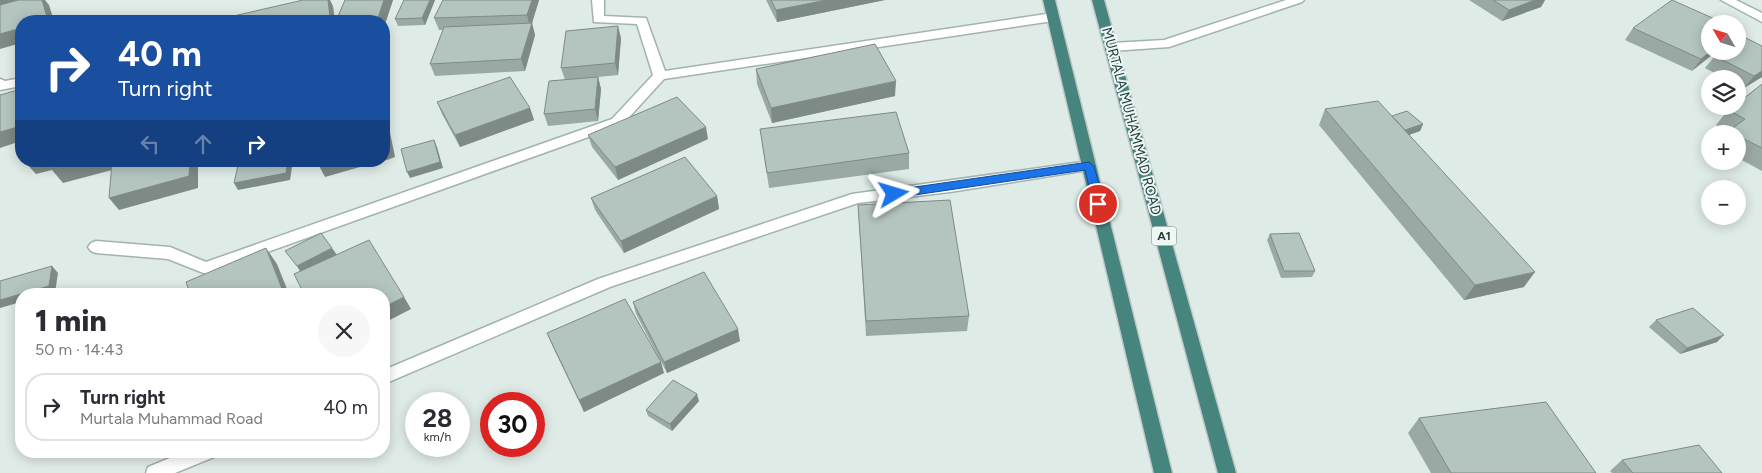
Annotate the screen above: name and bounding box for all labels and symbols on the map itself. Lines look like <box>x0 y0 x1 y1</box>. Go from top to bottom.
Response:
north arrow <box>1701 15 1746 60</box>
street label: MURTALA MUHAMMAD ROAD <box>1098 25 1165 217</box>
position arrow <box>867 167 919 219</box>
pin <box>1077 183 1119 225</box>
road number: A1 <box>1152 227 1176 246</box>
speed limit sign: 30 <box>480 392 545 457</box>

